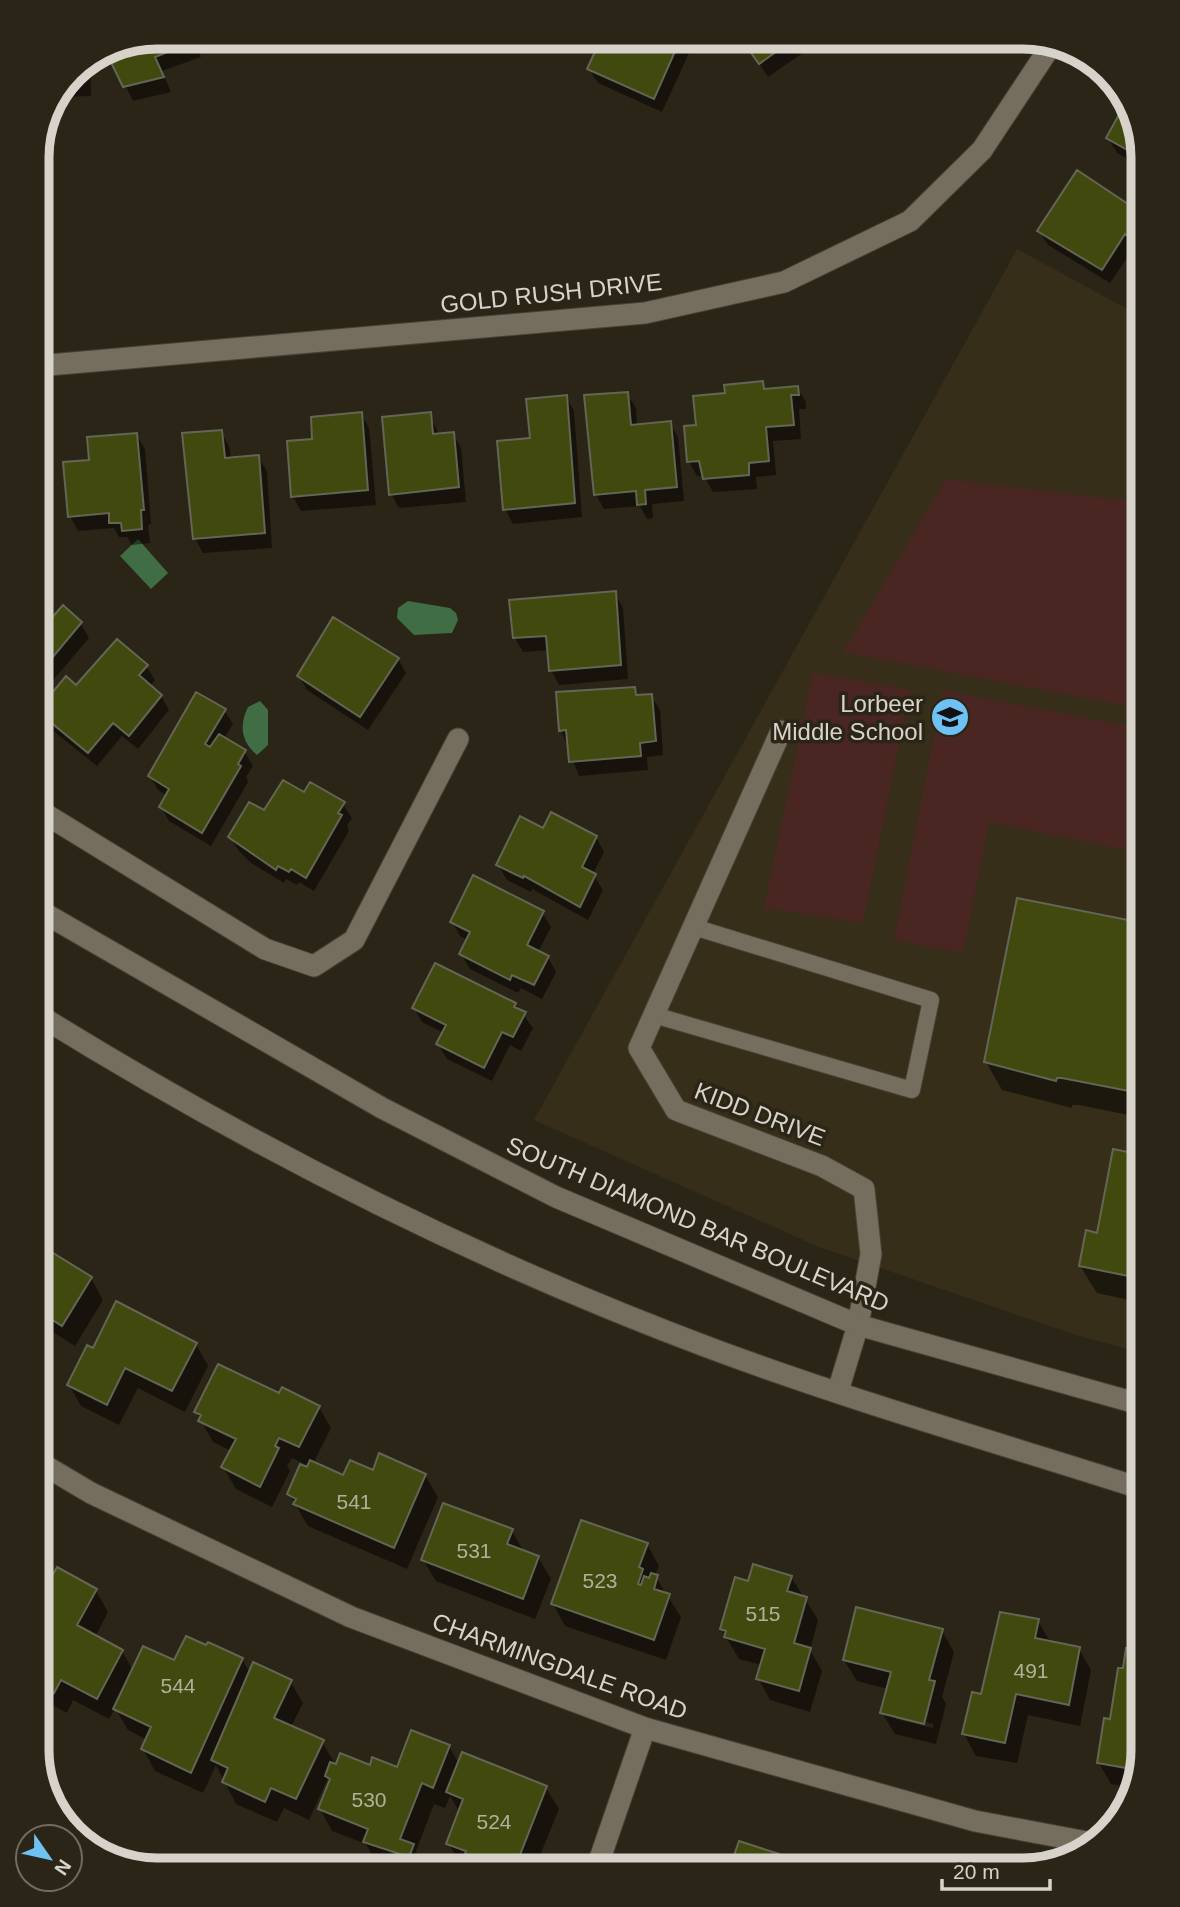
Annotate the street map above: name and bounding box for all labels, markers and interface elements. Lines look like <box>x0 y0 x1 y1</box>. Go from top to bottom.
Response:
street label: GOLD RUSH DRIVE <box>439 268 663 318</box>
place label: Lorbeer Middle School <box>772 690 923 745</box>
school or university icon: Lorbeer Middle School <box>929 696 971 738</box>
street label: KIDD DRIVE <box>691 1077 829 1151</box>
street label: SOUTH DIAMOND BAR BOULEVARD <box>503 1131 893 1317</box>
house number: 541 <box>336 1490 372 1513</box>
house number: 531 <box>456 1539 492 1562</box>
house number: 523 <box>582 1569 618 1592</box>
house number: 515 <box>745 1602 781 1625</box>
street label: CHARMINGDALE ROAD <box>429 1607 691 1725</box>
house number: 491 <box>1013 1659 1049 1682</box>
house number: 544 <box>160 1674 196 1697</box>
house number: 530 <box>351 1788 387 1811</box>
house number: 524 <box>476 1810 512 1833</box>
north arrow <box>14 1823 84 1893</box>
scale bar <box>942 1848 1050 1892</box>
text: N <box>50 1856 75 1879</box>
text: 20 m <box>953 1860 1000 1883</box>

